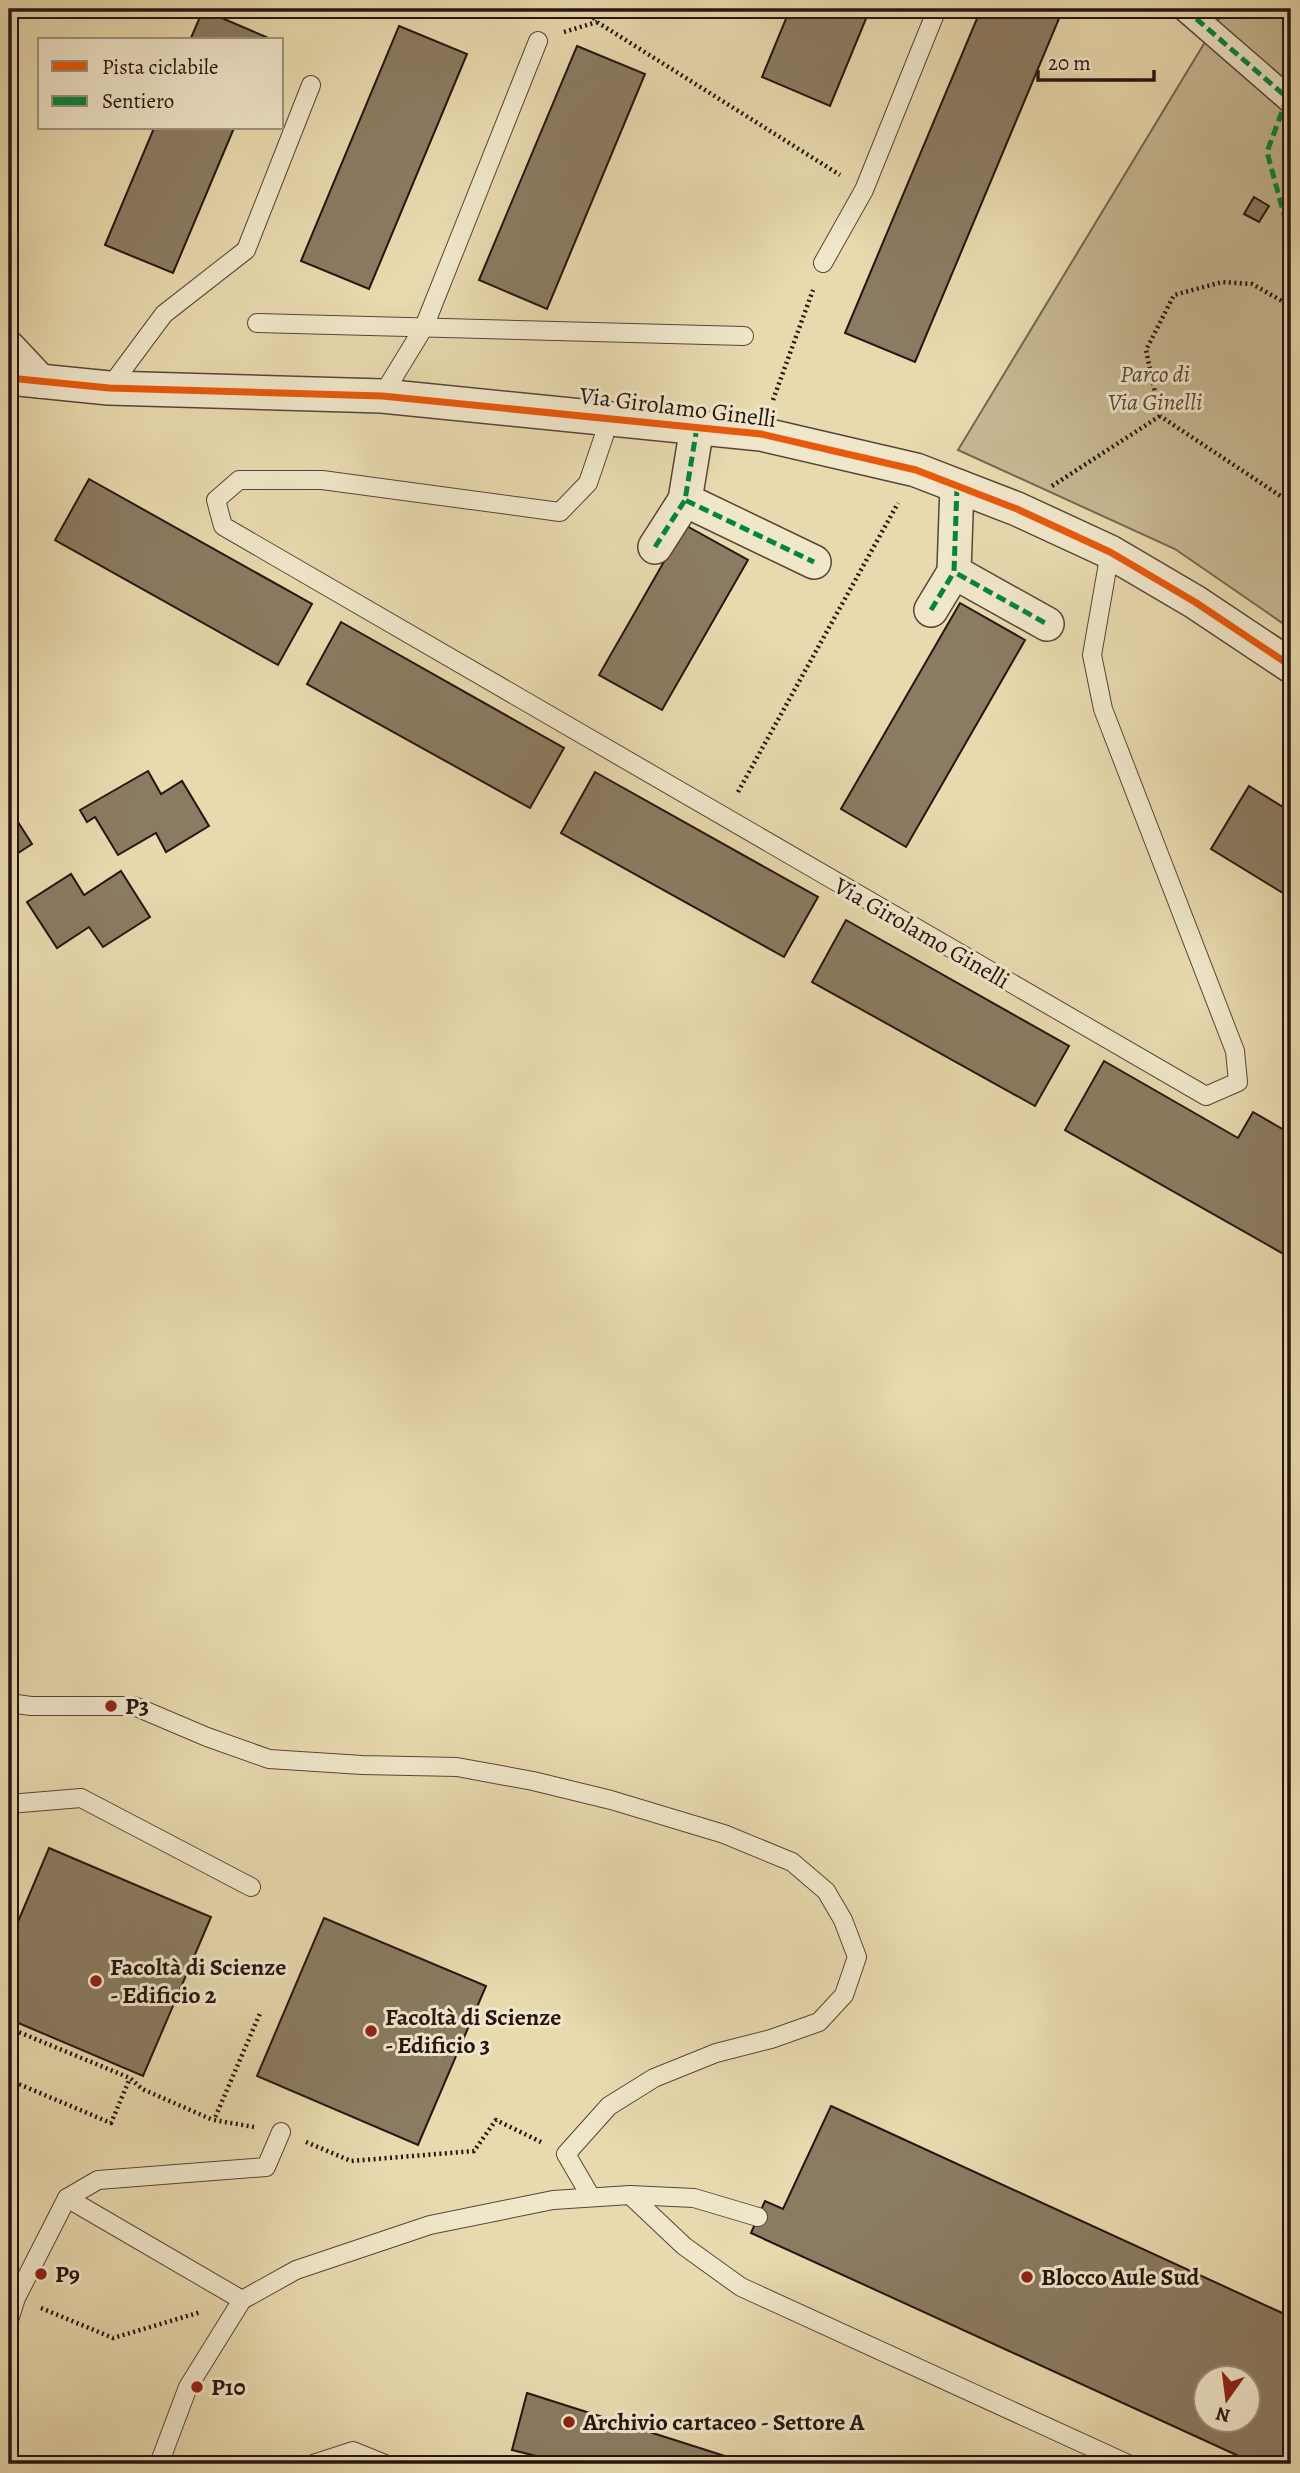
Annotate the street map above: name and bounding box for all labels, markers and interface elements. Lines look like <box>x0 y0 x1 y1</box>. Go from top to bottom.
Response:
legend <box>38 38 284 130</box>
scale bar <box>1038 38 1153 82</box>
text: 20 m <box>1048 49 1091 77</box>
text: Pista ciclabile <box>102 53 218 81</box>
text: Sentiero <box>102 87 174 115</box>
park label: Parco di Via Ginelli <box>1108 358 1202 418</box>
street label: Via Girolamo Ginelli <box>577 379 778 435</box>
street label: Via Girolamo Ginelli <box>827 869 1016 996</box>
place label: P3 <box>125 1690 149 1722</box>
marker: P3 <box>103 1698 119 1714</box>
place label: Facoltà di Scienze - Edificio 2 <box>110 1951 286 2011</box>
marker: Facoltà di Scienze - Edificio 2 <box>88 1973 104 1989</box>
place label: Facoltà di Scienze - Edificio 3 <box>385 2001 561 2061</box>
marker: Facoltà di Scienze - Edificio 3 <box>363 2023 379 2039</box>
place label: P9 <box>55 2258 80 2290</box>
place label: Blocco Aule Sud <box>1041 2261 1200 2293</box>
marker: P9 <box>33 2266 49 2282</box>
marker: Blocco Aule Sud <box>1019 2269 1035 2285</box>
north arrow <box>1192 2364 1262 2434</box>
place label: P10 <box>211 2371 246 2403</box>
marker: P10 <box>189 2379 205 2395</box>
text: N <box>1213 2400 1233 2429</box>
place label: Archivio cartaceo - Settore A <box>582 2406 866 2438</box>
marker: Archivio cartaceo - Settore A <box>561 2414 577 2430</box>

